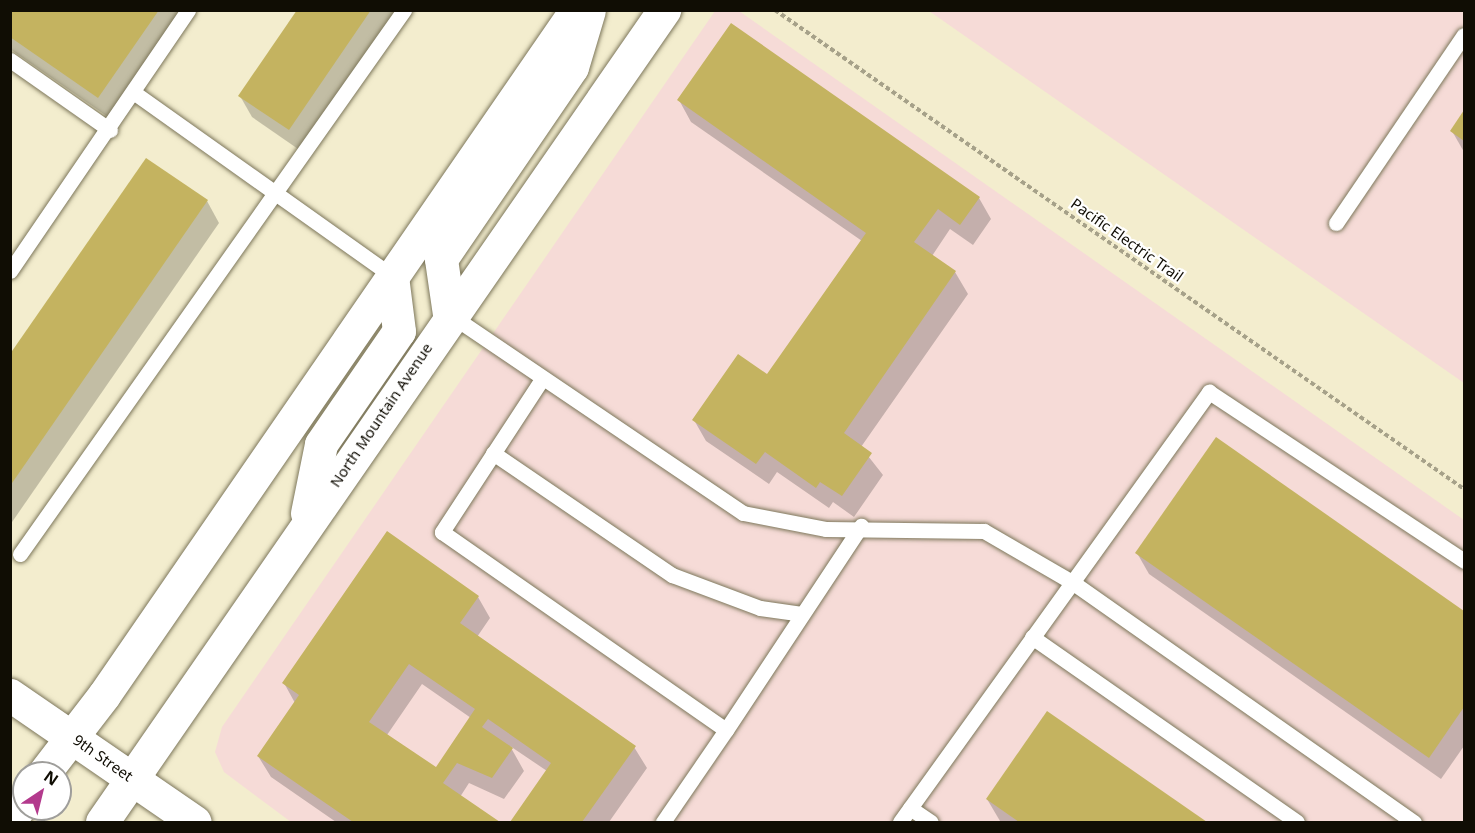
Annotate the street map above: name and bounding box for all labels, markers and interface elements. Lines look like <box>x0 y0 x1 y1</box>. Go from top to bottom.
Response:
street label: Pacific Electric Trail <box>1067 195 1187 285</box>
street label: North Mountain Avenue <box>326 339 436 491</box>
street label: 9th Street <box>70 731 136 785</box>
north arrow <box>12 761 72 821</box>
text: N <box>40 765 63 791</box>

